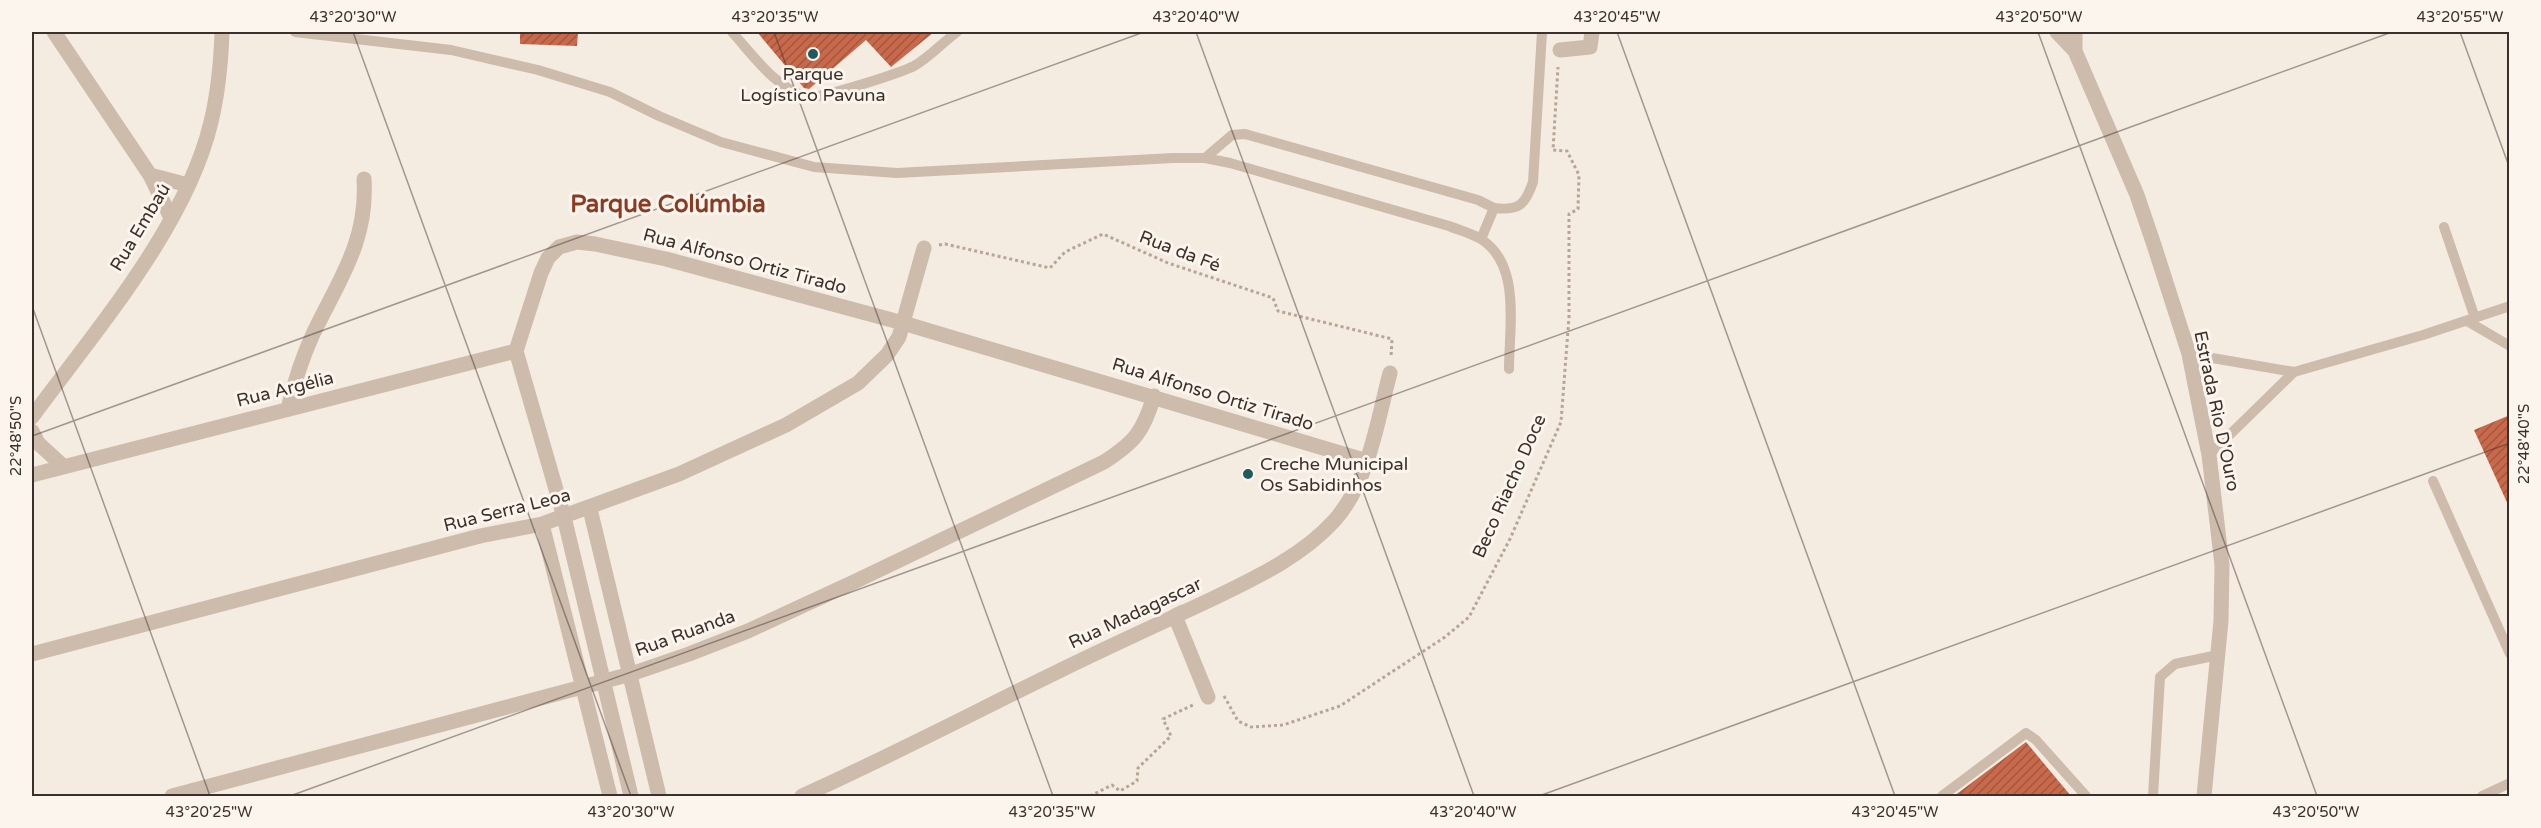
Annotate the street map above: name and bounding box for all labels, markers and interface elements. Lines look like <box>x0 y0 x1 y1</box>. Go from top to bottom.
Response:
text: 43°20'30"W <box>310 8 396 26</box>
text: 43°20'35"W <box>732 8 818 26</box>
text: 43°20'40"W <box>1153 8 1239 26</box>
text: 43°20'45"W <box>1574 8 1660 26</box>
text: 43°20'50"W <box>1996 8 2082 26</box>
text: 43°20'55"W <box>2417 8 2503 26</box>
marker: Parque Logístico Pavuna <box>806 47 820 61</box>
place label: Parque Logístico Pavuna <box>740 63 886 106</box>
street label: Rua Embaú <box>105 179 175 275</box>
district label: Parque Colúmbia <box>570 190 766 219</box>
street label: Rua Alfonso Ortiz Tirado <box>641 223 849 299</box>
street label: Rua da Fé <box>1136 225 1224 277</box>
street label: Estrada Rio D'Ouro <box>2189 329 2245 493</box>
street label: Rua Alfonso Ortiz Tirado <box>1109 353 1317 435</box>
street label: Rua Argélia <box>234 366 336 412</box>
text: 22°48'50"S <box>7 396 25 476</box>
text: 22°48'40"S <box>2515 404 2533 484</box>
street label: Beco Riacho Doce <box>1467 411 1551 561</box>
place label: Creche Municipal Os Sabidinhos <box>1260 453 1408 496</box>
marker: Creche Municipal Os Sabidinhos <box>1241 467 1255 481</box>
street label: Rua Serra Leoa <box>441 484 573 536</box>
street label: Rua Madagascar <box>1065 573 1205 653</box>
street label: Rua Ruanda <box>632 605 738 661</box>
text: 43°20'25"W <box>166 803 252 821</box>
text: 43°20'30"W <box>588 803 674 821</box>
text: 43°20'35"W <box>1009 803 1095 821</box>
text: 43°20'40"W <box>1430 803 1516 821</box>
text: 43°20'45"W <box>1852 803 1938 821</box>
text: 43°20'50"W <box>2273 803 2359 821</box>

